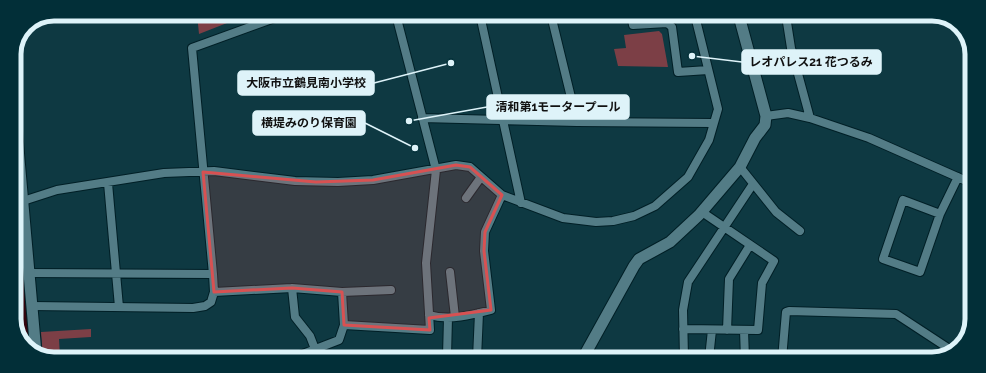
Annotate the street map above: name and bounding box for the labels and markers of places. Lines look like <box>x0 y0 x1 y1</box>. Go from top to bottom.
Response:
callout: レオパレス21 花つるみ <box>742 50 881 74</box>
callout: 大阪市立鶴見南小学校 <box>238 71 374 95</box>
callout: 清和第1モータープール <box>487 95 629 119</box>
callout: 横堤みのり保育園 <box>253 111 365 135</box>

